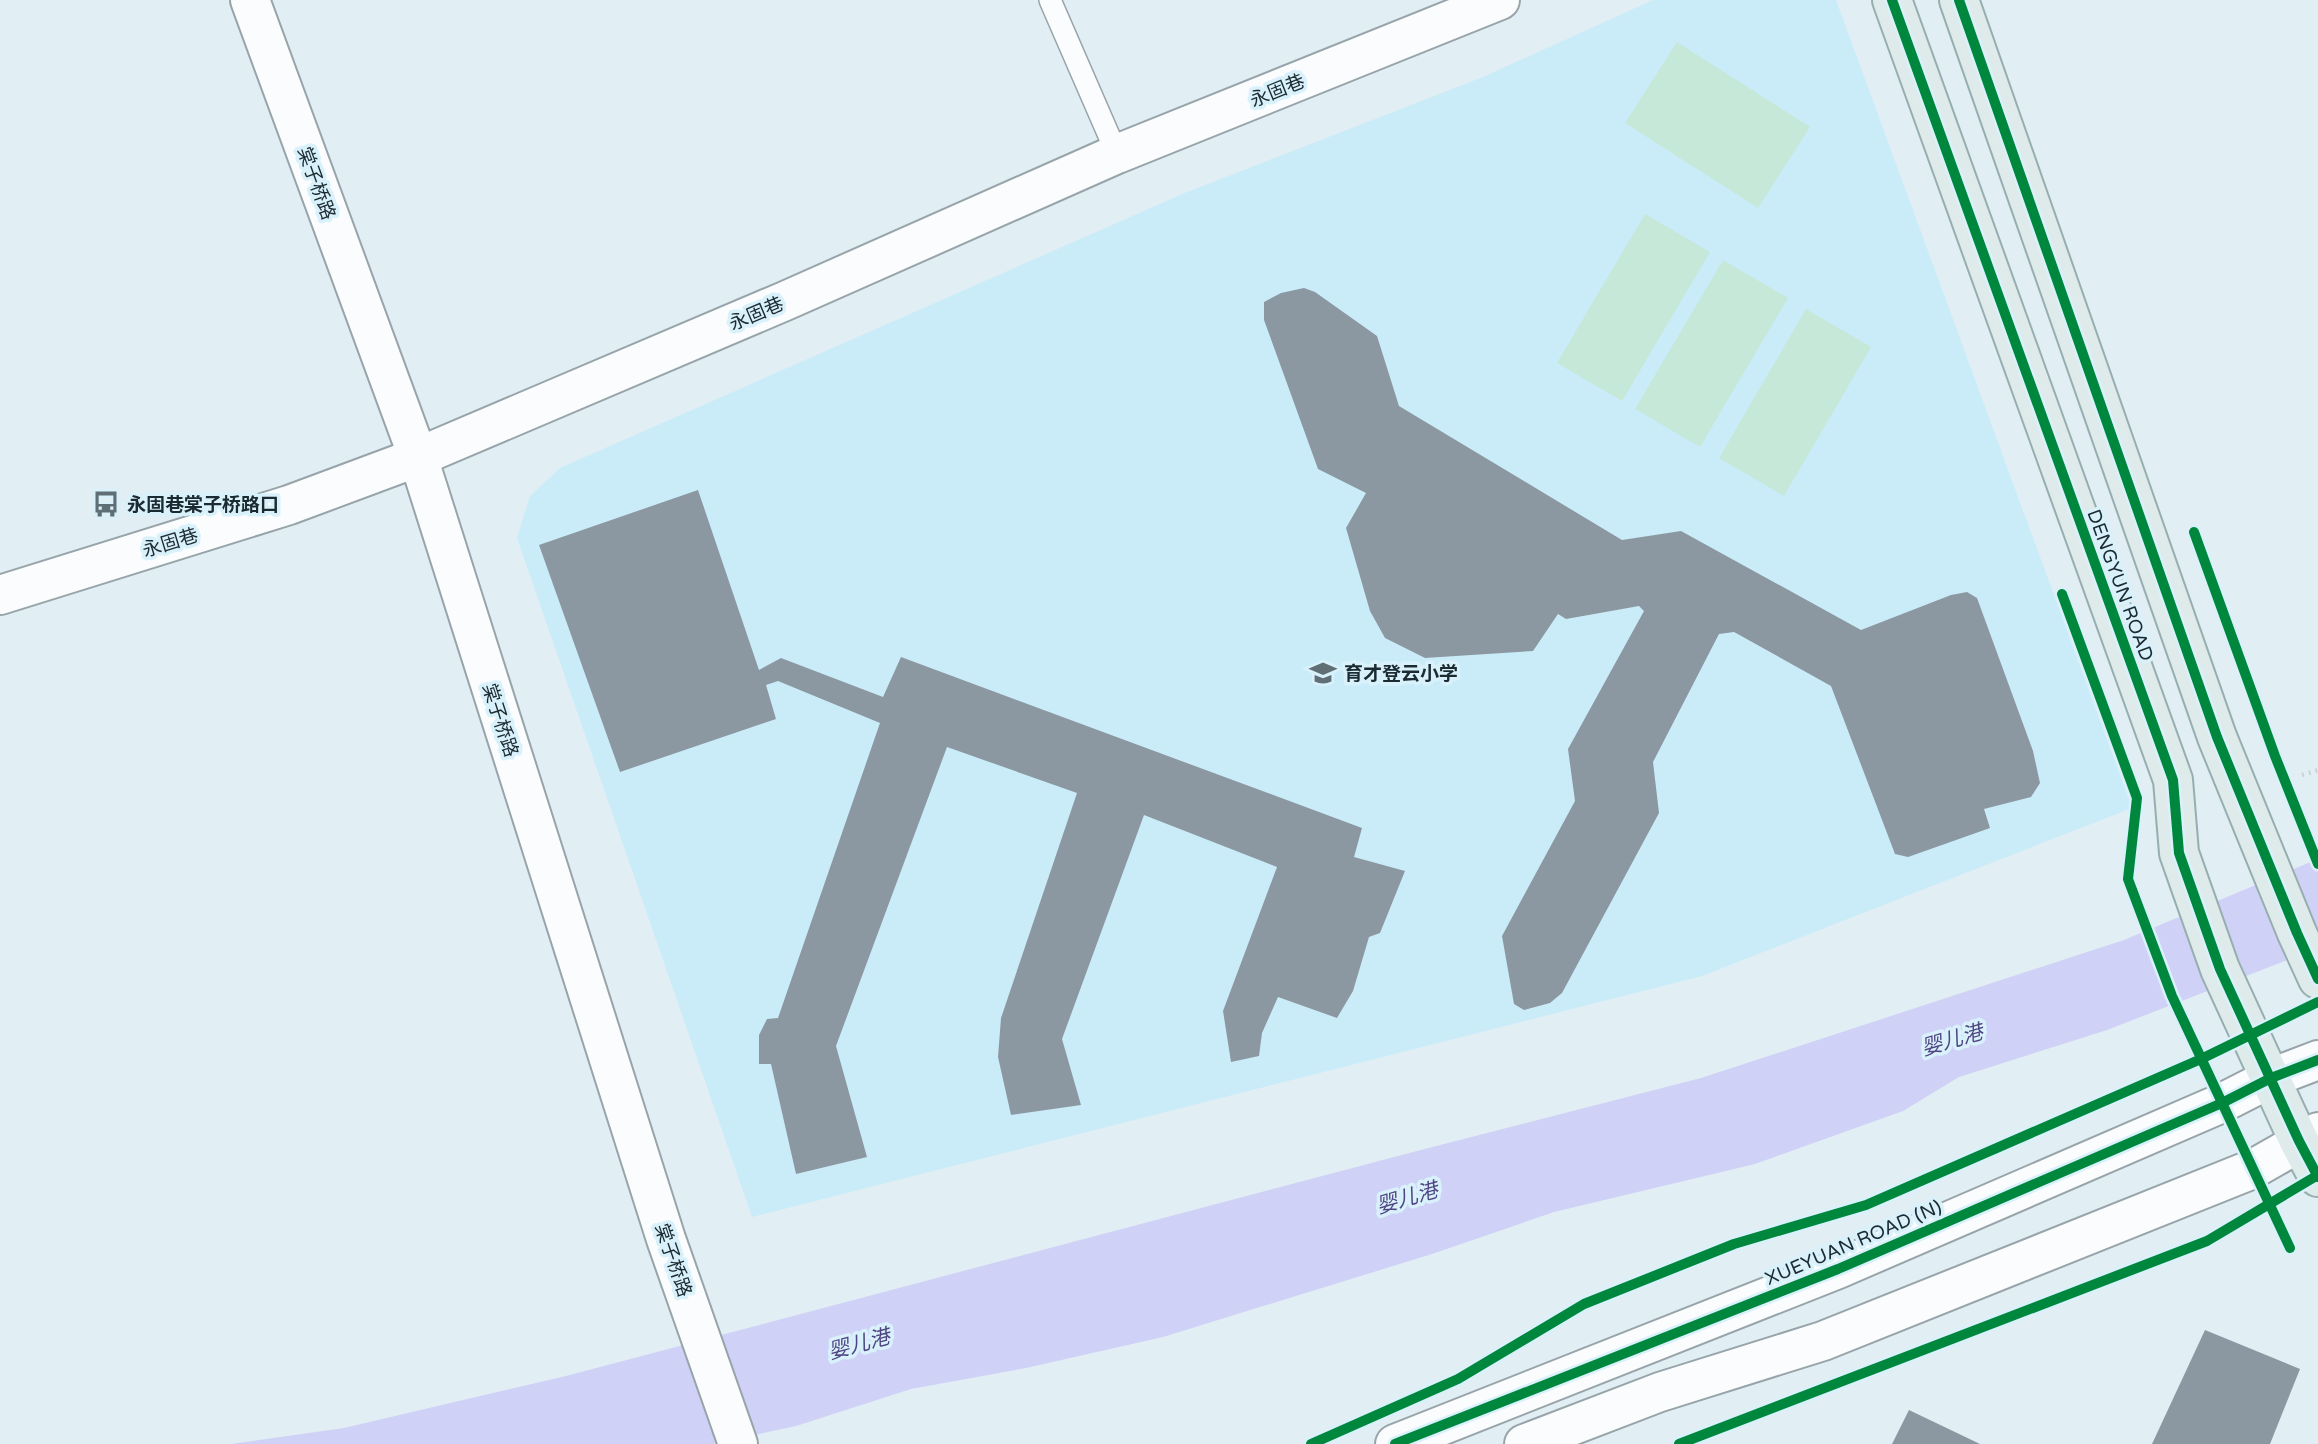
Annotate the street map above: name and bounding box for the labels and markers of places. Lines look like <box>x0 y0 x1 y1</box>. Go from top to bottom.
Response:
bus stop icon: 永固巷棠子桥路口 <box>91 489 121 519</box>
place label: 永固巷棠子桥路口 <box>127 494 279 516</box>
school or university icon: 育才登云小学 <box>1308 658 1338 688</box>
place label: 育才登云小学 <box>1344 663 1458 685</box>

